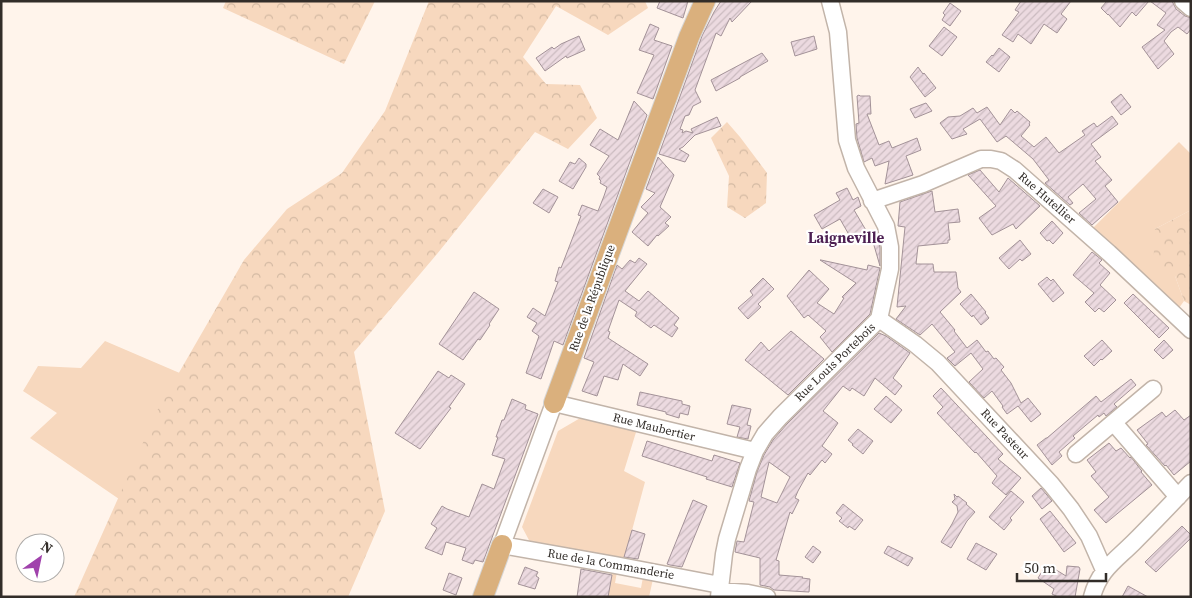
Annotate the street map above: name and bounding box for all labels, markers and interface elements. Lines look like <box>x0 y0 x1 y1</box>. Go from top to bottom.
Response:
street label: Rue Hutellier <box>1015 169 1079 227</box>
district label: Laigneville <box>808 227 885 248</box>
street label: Rue de la République <box>565 242 619 354</box>
street label: Rue Louis Portebois <box>791 319 879 405</box>
street label: Rue Pasteur <box>977 405 1033 463</box>
street label: Rue Maubertier <box>611 409 697 445</box>
north arrow <box>15 533 65 583</box>
text: N <box>37 536 57 558</box>
street label: Rue de la Commanderie <box>546 545 676 583</box>
scale bar <box>1017 550 1106 582</box>
text: 50 m <box>1024 557 1056 578</box>

